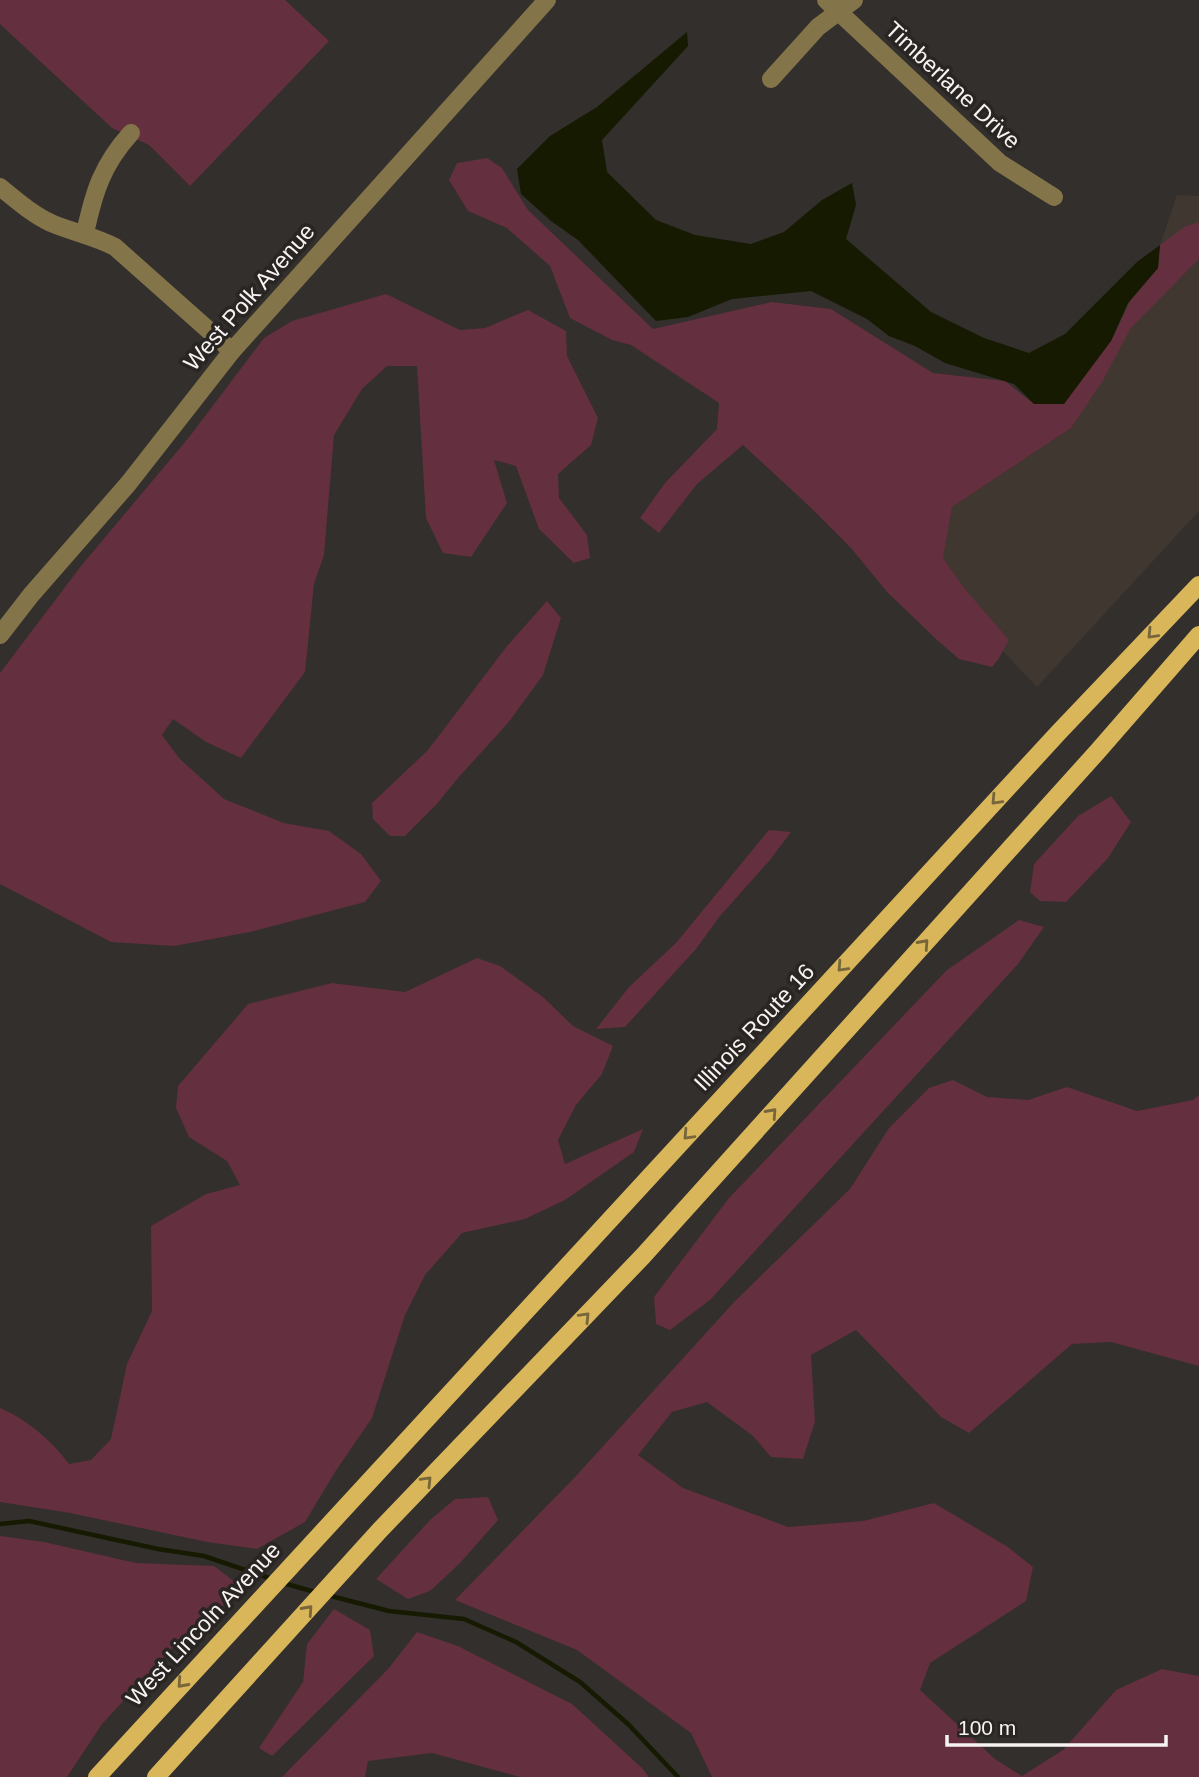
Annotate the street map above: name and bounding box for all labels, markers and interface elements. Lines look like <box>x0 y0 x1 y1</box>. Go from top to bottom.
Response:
street label: Timberlane Drive <box>880 16 1026 154</box>
street label: West Polk Avenue <box>178 218 320 376</box>
one-way arrow <box>1148 626 1160 639</box>
one-way arrow <box>992 792 1005 805</box>
one-way arrow <box>916 939 928 952</box>
street label: Illinois Route 16 <box>689 958 819 1096</box>
one-way arrow <box>838 959 850 972</box>
one-way arrow <box>764 1108 776 1121</box>
one-way arrow <box>684 1127 696 1140</box>
one-way arrow <box>576 1312 589 1325</box>
one-way arrow <box>419 1476 432 1489</box>
street label: West Lincoln Avenue <box>121 1537 285 1711</box>
one-way arrow <box>300 1605 312 1618</box>
one-way arrow <box>178 1675 190 1688</box>
scale bar <box>947 1704 1166 1748</box>
text: 100 m <box>958 1716 1016 1739</box>

